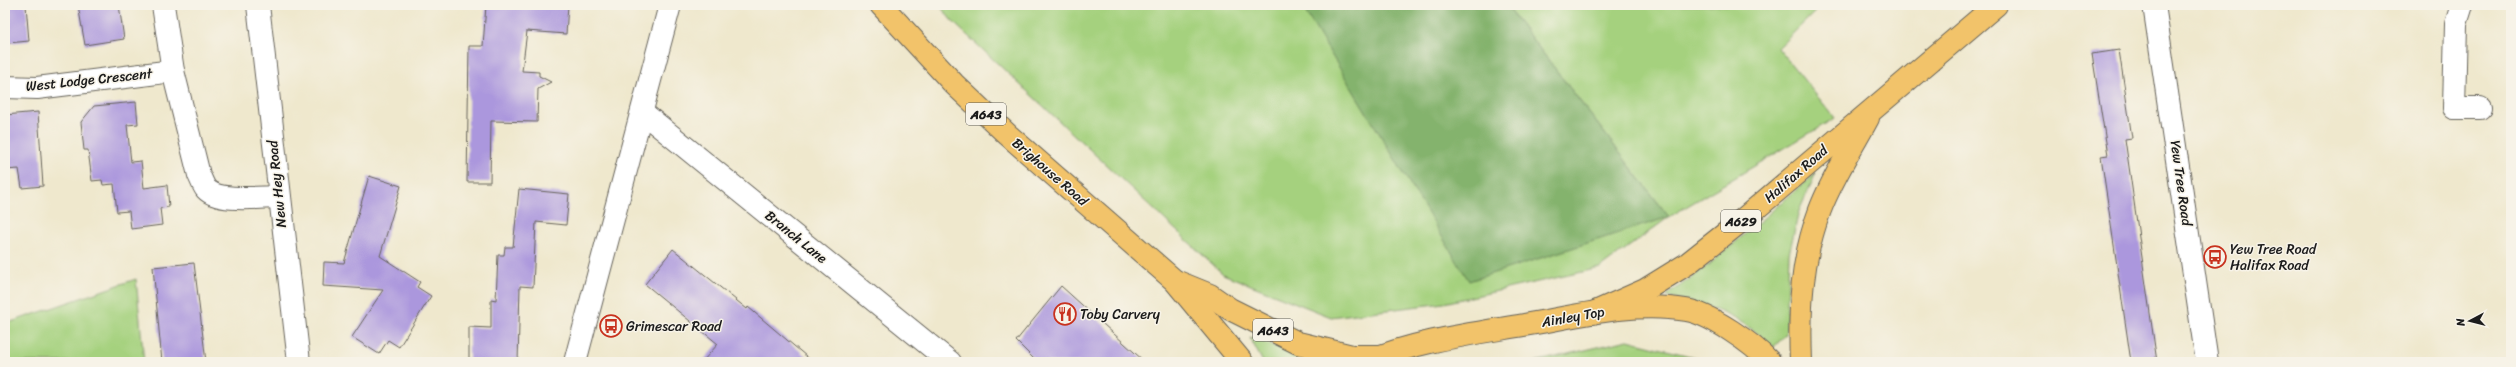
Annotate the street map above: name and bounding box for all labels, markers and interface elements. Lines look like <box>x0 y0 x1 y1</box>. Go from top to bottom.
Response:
street label: West Lodge Crescent <box>25 61 155 99</box>
road number: A643 <box>966 103 1006 125</box>
street label: Brighouse Road <box>1006 131 1095 214</box>
street label: New Hey Road <box>260 137 294 229</box>
street label: Halifax Road <box>1758 138 1835 209</box>
street label: Yew Tree Road <box>2163 139 2200 229</box>
street label: Branch Lane <box>759 204 833 270</box>
road number: A629 <box>1721 210 1761 232</box>
place label: Yew Tree Road Halifax Road <box>2230 237 2318 278</box>
bus stop icon: Yew Tree Road Halifax Road <box>2202 244 2228 270</box>
street label: Ainley Top <box>1539 299 1607 335</box>
restaurant icon: Toby Carvery <box>1052 301 1078 327</box>
north arrow <box>2450 301 2490 341</box>
place label: Toby Carvery <box>1080 302 1161 327</box>
bus stop icon: Grimescar Road <box>598 313 624 339</box>
place label: Grimescar Road <box>626 314 723 339</box>
text: N <box>2451 317 2471 328</box>
road number: A643 <box>1253 319 1293 341</box>

